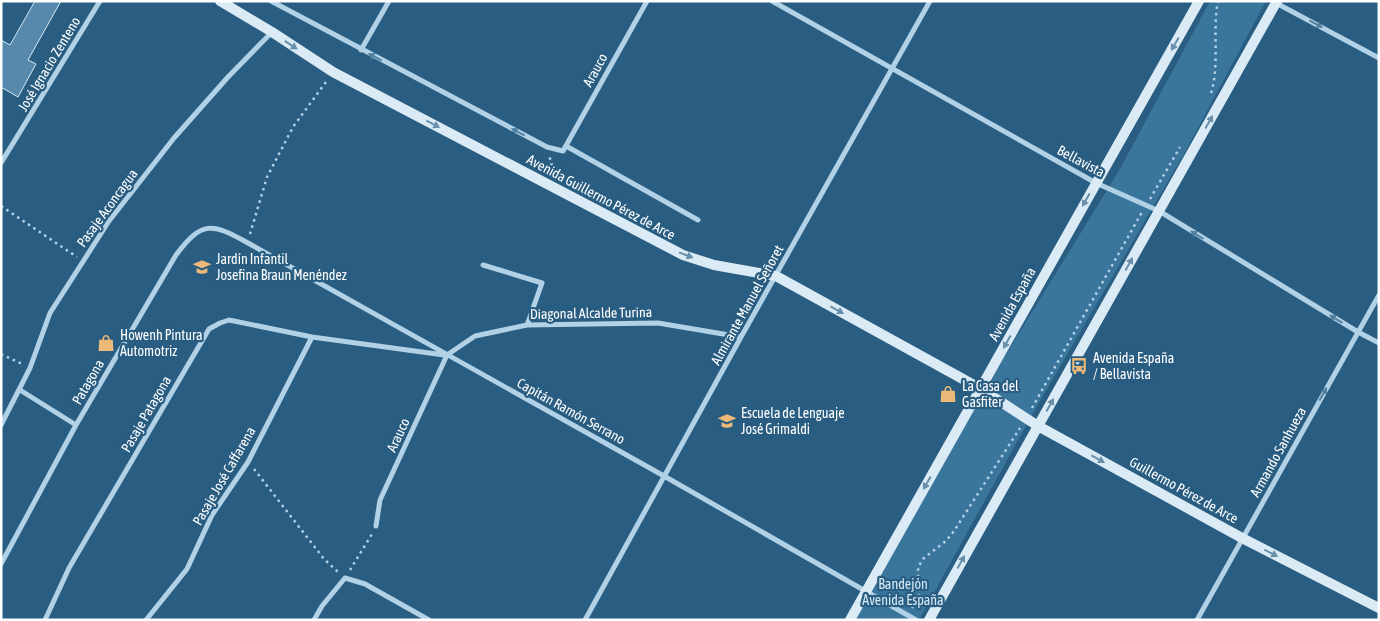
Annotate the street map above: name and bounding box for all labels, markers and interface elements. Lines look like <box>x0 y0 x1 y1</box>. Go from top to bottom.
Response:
street label: José Ignacio Zenteno <box>15 14 83 114</box>
one-way arrow <box>1309 20 1323 28</box>
one-way arrow <box>1170 37 1179 50</box>
one-way arrow <box>285 40 298 50</box>
street label: Arauco <box>579 50 611 90</box>
one-way arrow <box>367 53 382 61</box>
one-way arrow <box>1205 115 1213 129</box>
one-way arrow <box>426 120 440 128</box>
one-way arrow <box>511 128 526 136</box>
street label: Bellavista <box>1055 142 1107 180</box>
street label: Avenida Guillermo Pérez de Arce <box>524 151 678 243</box>
street label: Pasaje Aconcagua <box>73 166 141 250</box>
one-way arrow <box>1082 193 1090 208</box>
one-way arrow <box>1191 230 1204 239</box>
street label: Almirante Manuel Señoret <box>707 242 787 368</box>
place label: Jardín Infantil Josefina Braun Menéndez <box>216 251 347 283</box>
one-way arrow <box>679 252 693 260</box>
school or university icon: Jardín Infantil Josefina Braun Menéndez <box>192 257 212 277</box>
one-way arrow <box>1125 257 1134 270</box>
street label: Avenida España <box>985 265 1039 343</box>
street label: Diagonal Alcalde Turina <box>530 304 652 322</box>
one-way arrow <box>831 305 844 314</box>
one-way arrow <box>1330 314 1343 323</box>
place label: Howenh Pintura Automotriz <box>120 327 202 359</box>
shop icon: Howenh Pintura Automotriz <box>96 333 116 353</box>
one-way arrow <box>1003 335 1011 350</box>
place label: Avenida España / Bellavista <box>1093 350 1174 382</box>
bus stop icon: Avenida España / Bellavista <box>1069 356 1089 376</box>
street label: Patagona <box>69 357 107 407</box>
street label: Pasaje Patagona <box>118 373 174 455</box>
street label: Capitán Ramón Serrano <box>514 375 628 447</box>
place label: La Casa del Gasfiter <box>962 378 1019 410</box>
shop icon: La Casa del Gasfiter <box>938 384 958 404</box>
one-way arrow <box>1319 388 1328 401</box>
one-way arrow <box>1045 399 1054 412</box>
street label: Armando Sanhueza <box>1247 404 1309 500</box>
place label: Escuela de Lenguaje José Grimaldi <box>741 405 845 437</box>
school or university icon: Escuela de Lenguaje José Grimaldi <box>717 411 737 431</box>
street label: Arauco <box>383 415 413 455</box>
street label: Pasaje José Caffarena <box>189 424 259 528</box>
one-way arrow <box>1091 454 1104 463</box>
street label: Guillermo Pérez de Arce <box>1127 454 1241 526</box>
one-way arrow <box>922 477 931 490</box>
one-way arrow <box>1264 549 1279 557</box>
one-way arrow <box>957 555 965 569</box>
park label: Bandejón Avenida España <box>862 576 944 608</box>

